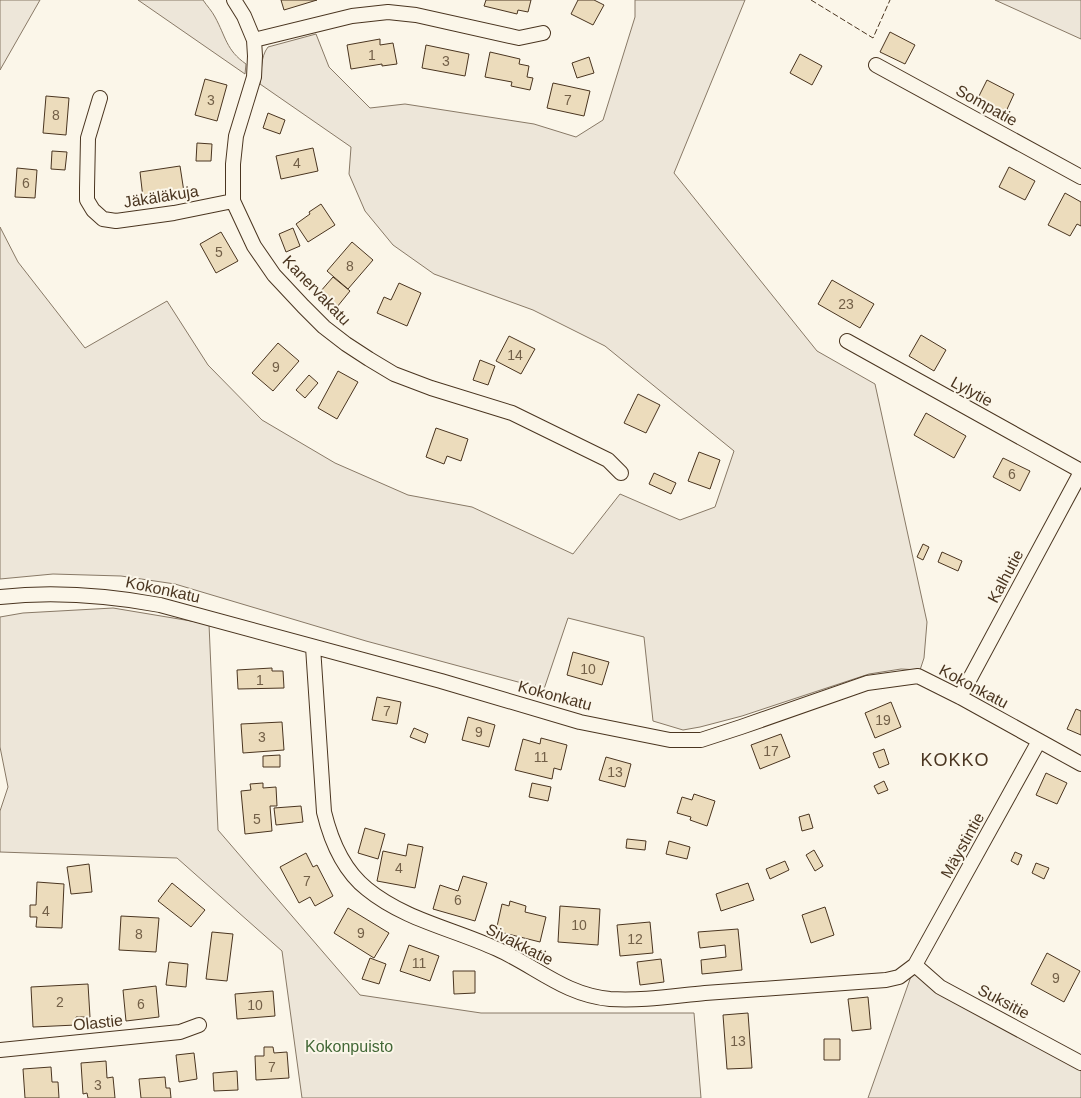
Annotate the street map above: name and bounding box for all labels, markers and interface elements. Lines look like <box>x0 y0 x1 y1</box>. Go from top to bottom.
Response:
house number: 1 <box>368 47 376 63</box>
house number: 3 <box>442 53 450 69</box>
street label: Sompatie <box>953 82 1021 129</box>
house number: 3 <box>207 92 215 108</box>
house number: 7 <box>564 92 572 108</box>
house number: 8 <box>52 107 60 123</box>
house number: 4 <box>293 155 301 171</box>
house number: 6 <box>22 175 30 191</box>
street label: Jäkäläkuja <box>122 182 200 211</box>
house number: 5 <box>215 244 223 260</box>
street label: Kanervakatu <box>279 252 354 329</box>
house number: 8 <box>346 258 354 274</box>
house number: 23 <box>838 296 854 312</box>
house number: 14 <box>507 347 523 363</box>
house number: 9 <box>272 359 280 375</box>
street label: Lylytie <box>948 373 996 410</box>
house number: 6 <box>1008 466 1016 482</box>
street label: Kalhutie <box>984 547 1027 606</box>
street label: Kokonkatu <box>124 573 202 606</box>
house number: 10 <box>580 661 596 677</box>
street label: Kokonkatu <box>936 661 1011 712</box>
house number: 1 <box>256 672 264 688</box>
street label: Kokonkatu <box>516 677 594 713</box>
house number: 7 <box>383 703 391 719</box>
house number: 19 <box>875 712 891 728</box>
house number: 9 <box>475 724 483 740</box>
house number: 3 <box>258 729 266 745</box>
house number: 17 <box>763 743 779 759</box>
house number: 11 <box>534 749 548 765</box>
district label: KOKKO <box>920 750 990 770</box>
house number: 13 <box>607 764 623 780</box>
street label: Mäystintie <box>938 810 987 881</box>
house number: 5 <box>253 811 261 827</box>
house number: 4 <box>395 860 403 876</box>
house number: 7 <box>303 873 311 889</box>
house number: 6 <box>454 892 462 908</box>
house number: 4 <box>42 903 50 919</box>
house number: 10 <box>571 917 587 933</box>
street label: Sivakkatie <box>483 920 556 969</box>
house number: 9 <box>357 925 365 941</box>
house number: 8 <box>135 926 143 942</box>
house number: 12 <box>627 931 643 947</box>
house number: 11 <box>412 955 426 971</box>
house number: 9 <box>1052 970 1060 986</box>
street label: Suksitie <box>975 981 1033 1022</box>
house number: 2 <box>56 994 64 1010</box>
house number: 6 <box>137 996 145 1012</box>
house number: 10 <box>247 997 263 1013</box>
street label: Olastie <box>72 1011 124 1034</box>
house number: 13 <box>730 1033 746 1049</box>
park label: Kokonpuisto <box>305 1038 393 1055</box>
house number: 7 <box>268 1059 276 1075</box>
house number: 3 <box>94 1077 102 1093</box>

